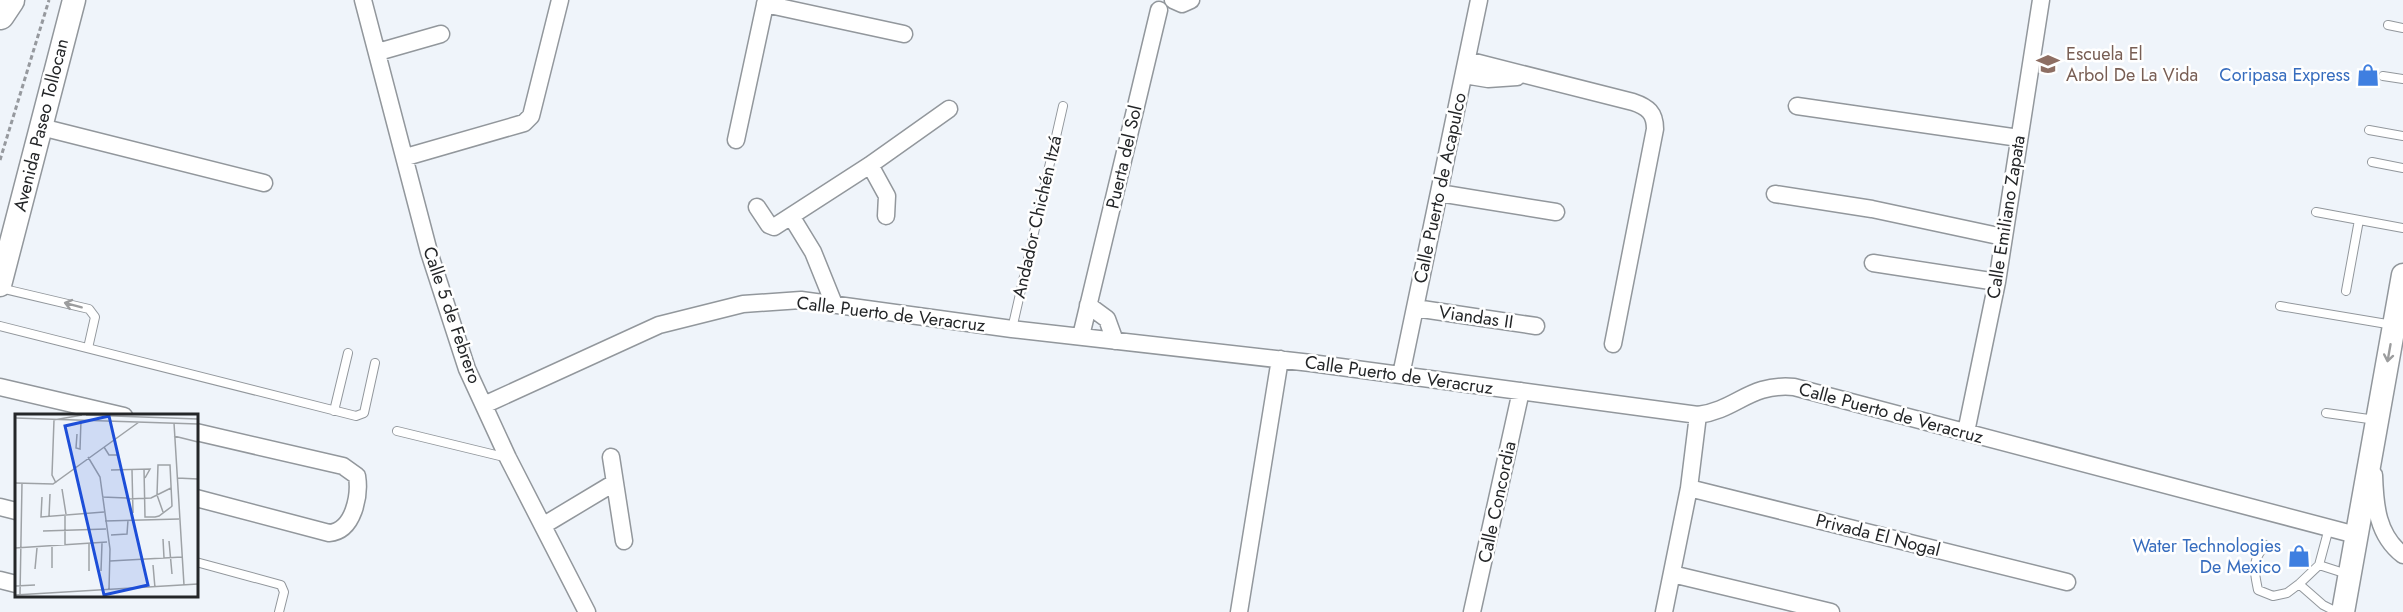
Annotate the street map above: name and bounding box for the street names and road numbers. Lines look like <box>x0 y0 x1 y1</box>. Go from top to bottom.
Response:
street label: Avenida Paseo Tollocan <box>7 36 75 214</box>
street label: Calle Puerto de Acapulco <box>1407 90 1473 286</box>
street label: Puerta del Sol <box>1099 103 1149 211</box>
street label: Andador Chichén Itzá <box>1006 133 1068 301</box>
street label: Calle Emiliano Zapata <box>1980 133 2032 301</box>
street label: Calle 5 de Febrero <box>416 243 488 387</box>
street label: Calle Puerto de Veracruz <box>795 290 988 339</box>
street label: Viandas II <box>1437 299 1515 335</box>
street label: Calle Puerto de Veracruz <box>1303 349 1496 401</box>
street label: Calle Puerto de Veracruz <box>1796 376 1987 450</box>
street label: Calle Concordia <box>1471 439 1523 565</box>
street label: Privada El Nogal <box>1813 507 1943 563</box>

